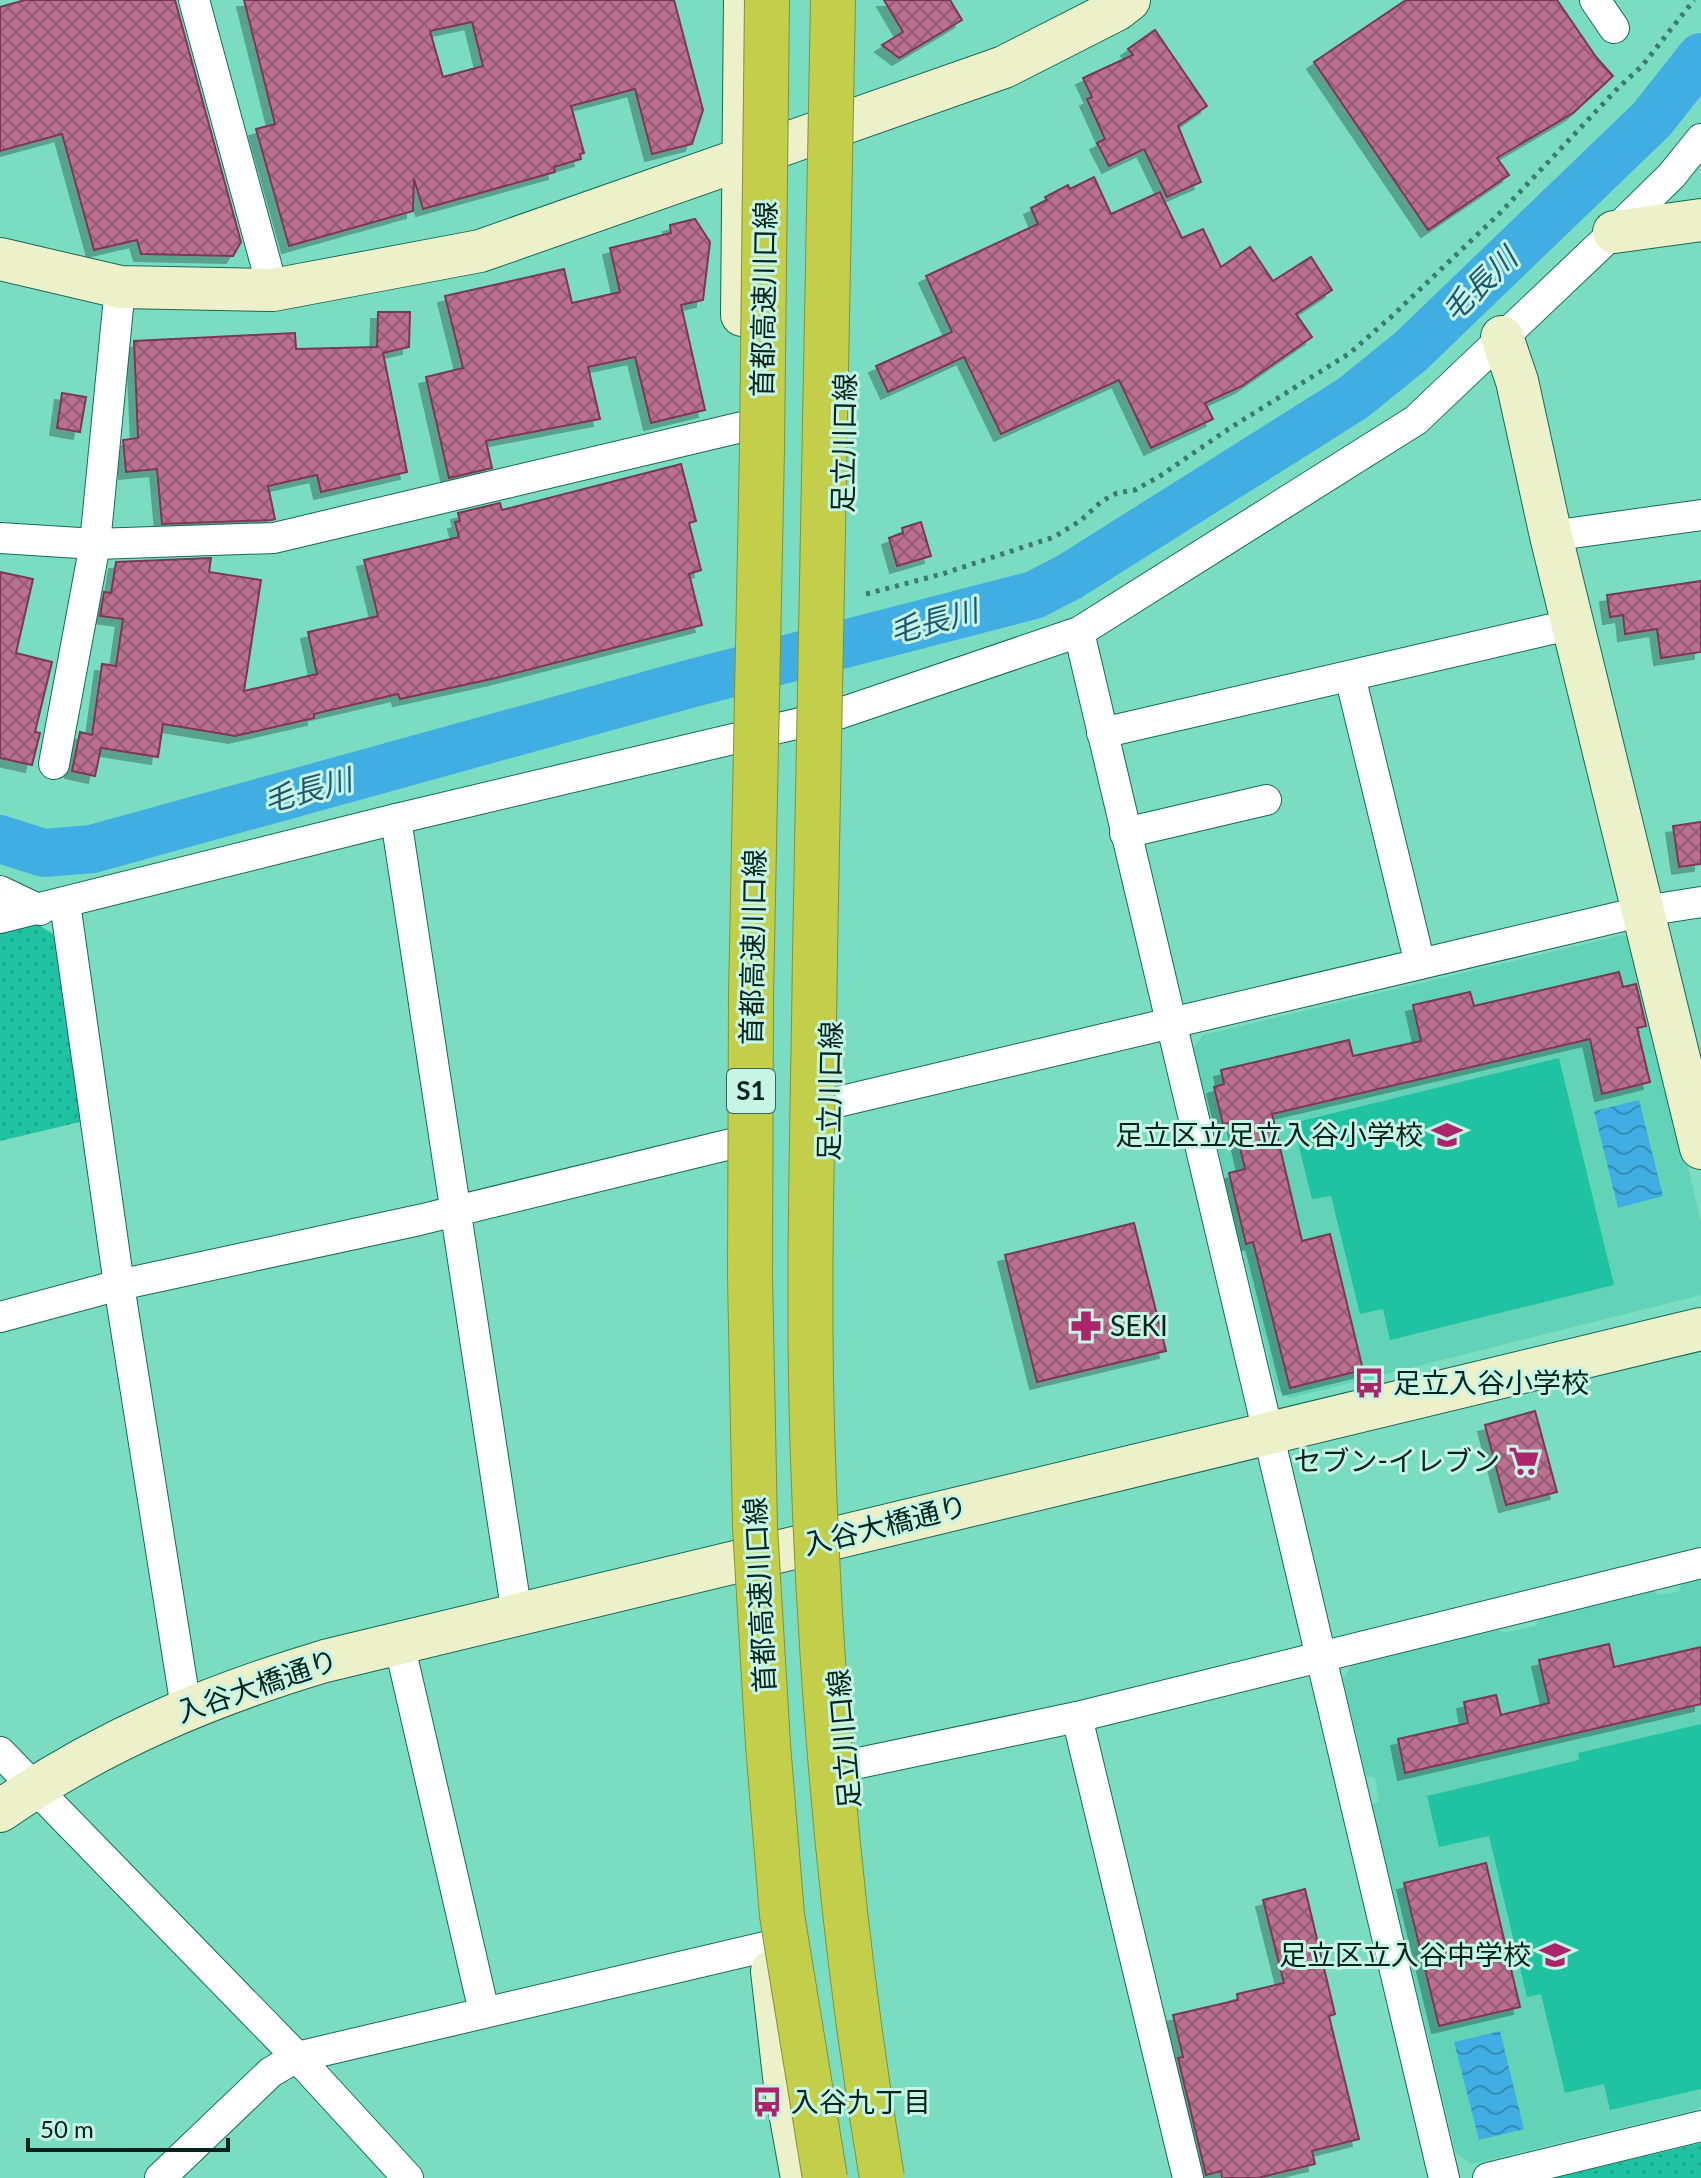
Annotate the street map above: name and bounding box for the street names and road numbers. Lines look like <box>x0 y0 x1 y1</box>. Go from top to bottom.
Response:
street label: 首都高速川口線 <box>744 201 782 397</box>
street label: 足立川口線 <box>825 373 861 513</box>
street label: 首都高速川口線 <box>733 849 771 1045</box>
street label: 足立川口線 <box>811 1021 847 1161</box>
road number: S1 <box>727 1069 775 1113</box>
street label: 入谷大橋通り <box>799 1487 970 1561</box>
street label: 首都高速川口線 <box>737 1496 781 1694</box>
street label: 入谷大橋通り <box>172 1642 342 1728</box>
street label: 足立川口線 <box>820 1668 866 1810</box>

